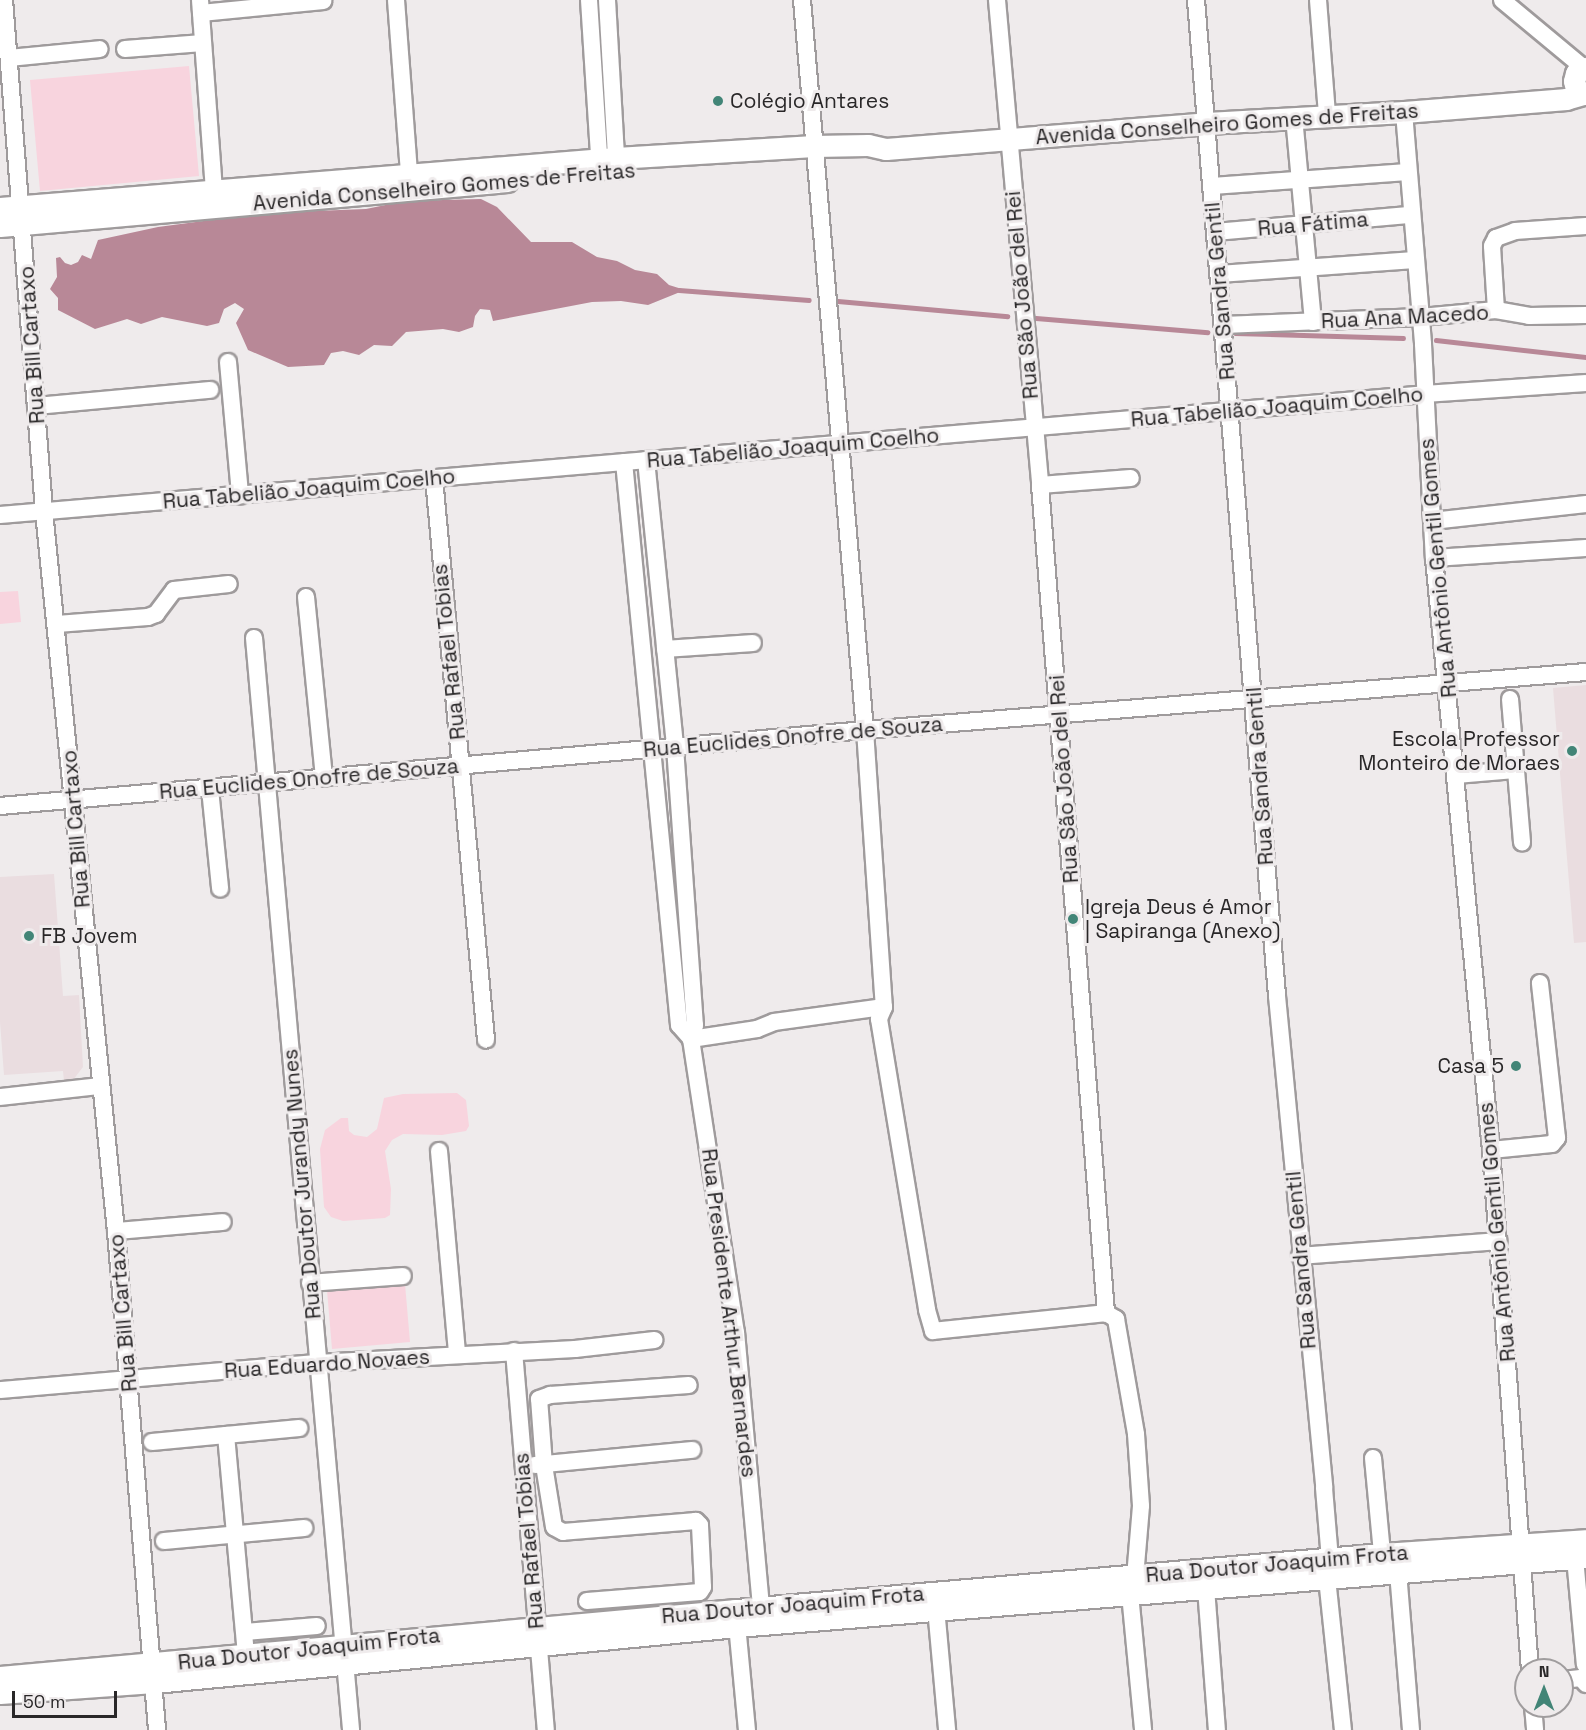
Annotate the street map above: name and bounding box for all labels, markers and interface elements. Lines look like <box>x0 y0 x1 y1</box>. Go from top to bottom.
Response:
place label: Colégio Antares <box>730 88 890 114</box>
marker: Colégio Antares <box>711 94 725 108</box>
street label: Avenida Conselheiro Gomes de Freitas <box>1035 98 1419 150</box>
street label: Avenida Conselheiro Gomes de Freitas <box>252 158 636 216</box>
street label: Rua São João del Rei <box>1000 190 1044 400</box>
street label: Rua Sandra Gentil <box>1200 201 1240 381</box>
street label: Rua Fátima <box>1257 207 1369 241</box>
street label: Rua Bill Cartaxo <box>14 265 50 425</box>
street label: Rua Ana Macedo <box>1320 300 1490 334</box>
street label: Rua Tabelião Joaquim Coelho <box>1129 382 1425 432</box>
street label: Rua Tabelião Joaquim Coelho <box>645 423 941 473</box>
street label: Rua Antônio Gentil Gomes <box>1414 437 1462 699</box>
street label: Rua Tabelião Joaquim Coelho <box>161 464 457 514</box>
street label: Rua Rafael Tobias <box>427 563 471 741</box>
street label: Rua São João del Rei <box>1044 674 1084 884</box>
street label: Rua Sandra Gentil <box>1241 686 1279 866</box>
street label: Rua Euclides Onofre de Souza <box>642 711 944 763</box>
place label: Escola Professor Monteiro de Moraes <box>1358 726 1560 776</box>
marker: Escola Professor Monteiro de Moraes <box>1565 744 1579 758</box>
street label: Rua Bill Cartaxo <box>57 749 95 909</box>
street label: Rua Euclides Onofre de Souza <box>158 753 460 805</box>
place label: Igreja Deus é Amor | Sapiranga (Anexo) <box>1085 894 1280 944</box>
marker: Igreja Deus é Amor | Sapiranga (Anexo) <box>1066 912 1080 926</box>
place label: FB Jovem <box>41 923 137 949</box>
marker: FB Jovem <box>22 929 36 943</box>
street label: Rua Doutor Jurandy Nunes <box>278 1048 326 1320</box>
place label: Casa 5 <box>1437 1053 1504 1079</box>
marker: Casa 5 <box>1509 1059 1523 1073</box>
street label: Rua Antônio Gentil Gomes <box>1473 1101 1521 1363</box>
street label: Rua Presidente Arthur Bernardes <box>696 1147 762 1479</box>
street label: Rua Sandra Gentil <box>1281 1170 1321 1350</box>
street label: Rua Bill Cartaxo <box>104 1233 142 1393</box>
street label: Rua Eduardo Novaes <box>223 1344 431 1384</box>
street label: Rua Rafael Tobias <box>509 1452 549 1630</box>
street label: Rua Doutor Joaquim Frota <box>1145 1540 1409 1588</box>
street label: Rua Doutor Joaquim Frota <box>661 1581 925 1629</box>
street label: Rua Doutor Joaquim Frota <box>177 1623 441 1675</box>
north arrow <box>1514 1658 1574 1718</box>
text: N <box>1539 1661 1549 1682</box>
scale bar <box>15 1679 120 1717</box>
text: 50 m <box>23 1690 65 1713</box>

